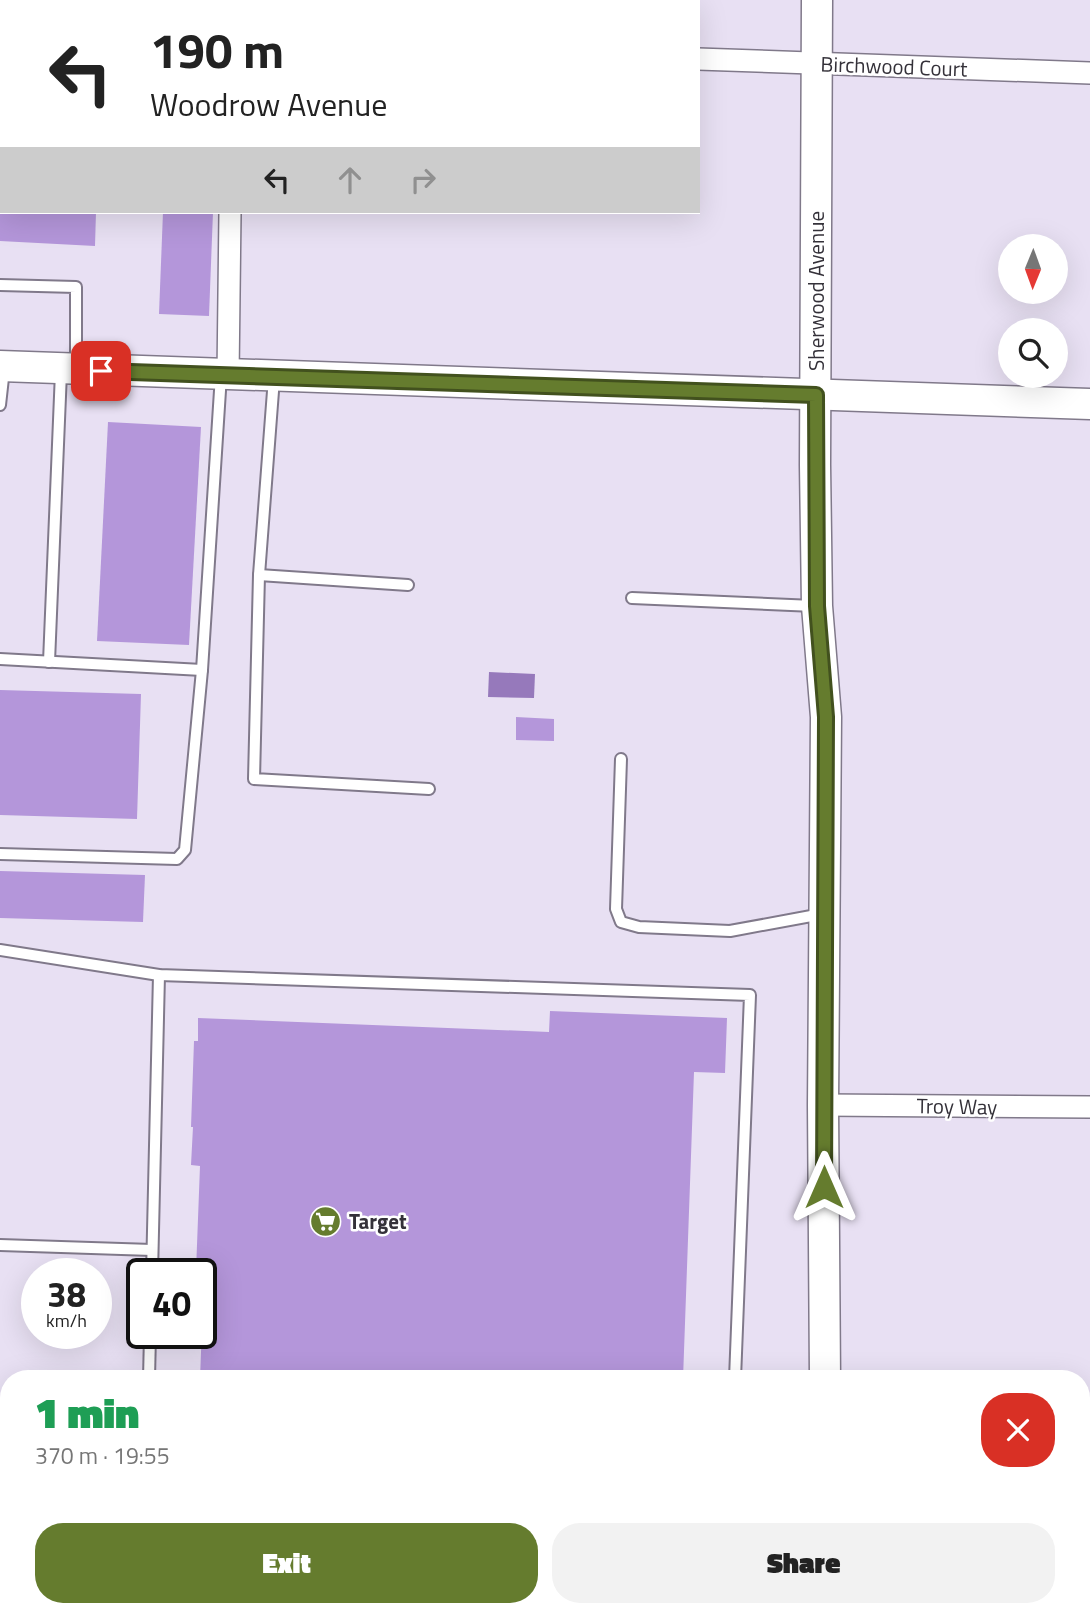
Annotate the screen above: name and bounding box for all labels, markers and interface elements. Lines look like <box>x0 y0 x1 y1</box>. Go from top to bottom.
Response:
text: 190 m <box>150 12 284 87</box>
icon: left <box>35 28 126 119</box>
street label: Birchwood Court <box>820 47 969 85</box>
text: Woodrow Avenue <box>150 80 387 128</box>
icon: left <box>258 161 296 199</box>
icon: ahead <box>331 161 369 199</box>
icon: right <box>404 161 442 199</box>
street label: Sherwood Avenue <box>800 211 832 371</box>
north arrow <box>998 234 1068 304</box>
map controls <box>998 234 1068 388</box>
button: search <box>998 318 1068 388</box>
pin <box>71 341 131 401</box>
icon: arrive <box>82 352 120 390</box>
street label: Troy Way <box>916 1089 998 1123</box>
position arrow <box>787 1150 861 1224</box>
supermarket icon: Target <box>309 1204 343 1238</box>
place label: Target <box>349 1205 407 1237</box>
speed limit sign: 40 <box>126 1258 217 1349</box>
text: 38 <box>47 1267 86 1321</box>
text: km/h <box>46 1307 87 1334</box>
text: 1 min <box>35 1380 139 1444</box>
button: close <box>981 1393 1055 1467</box>
text: 370 m · 19:55 <box>35 1438 170 1473</box>
button: Exit <box>35 1523 538 1603</box>
button: Share <box>552 1523 1055 1603</box>

